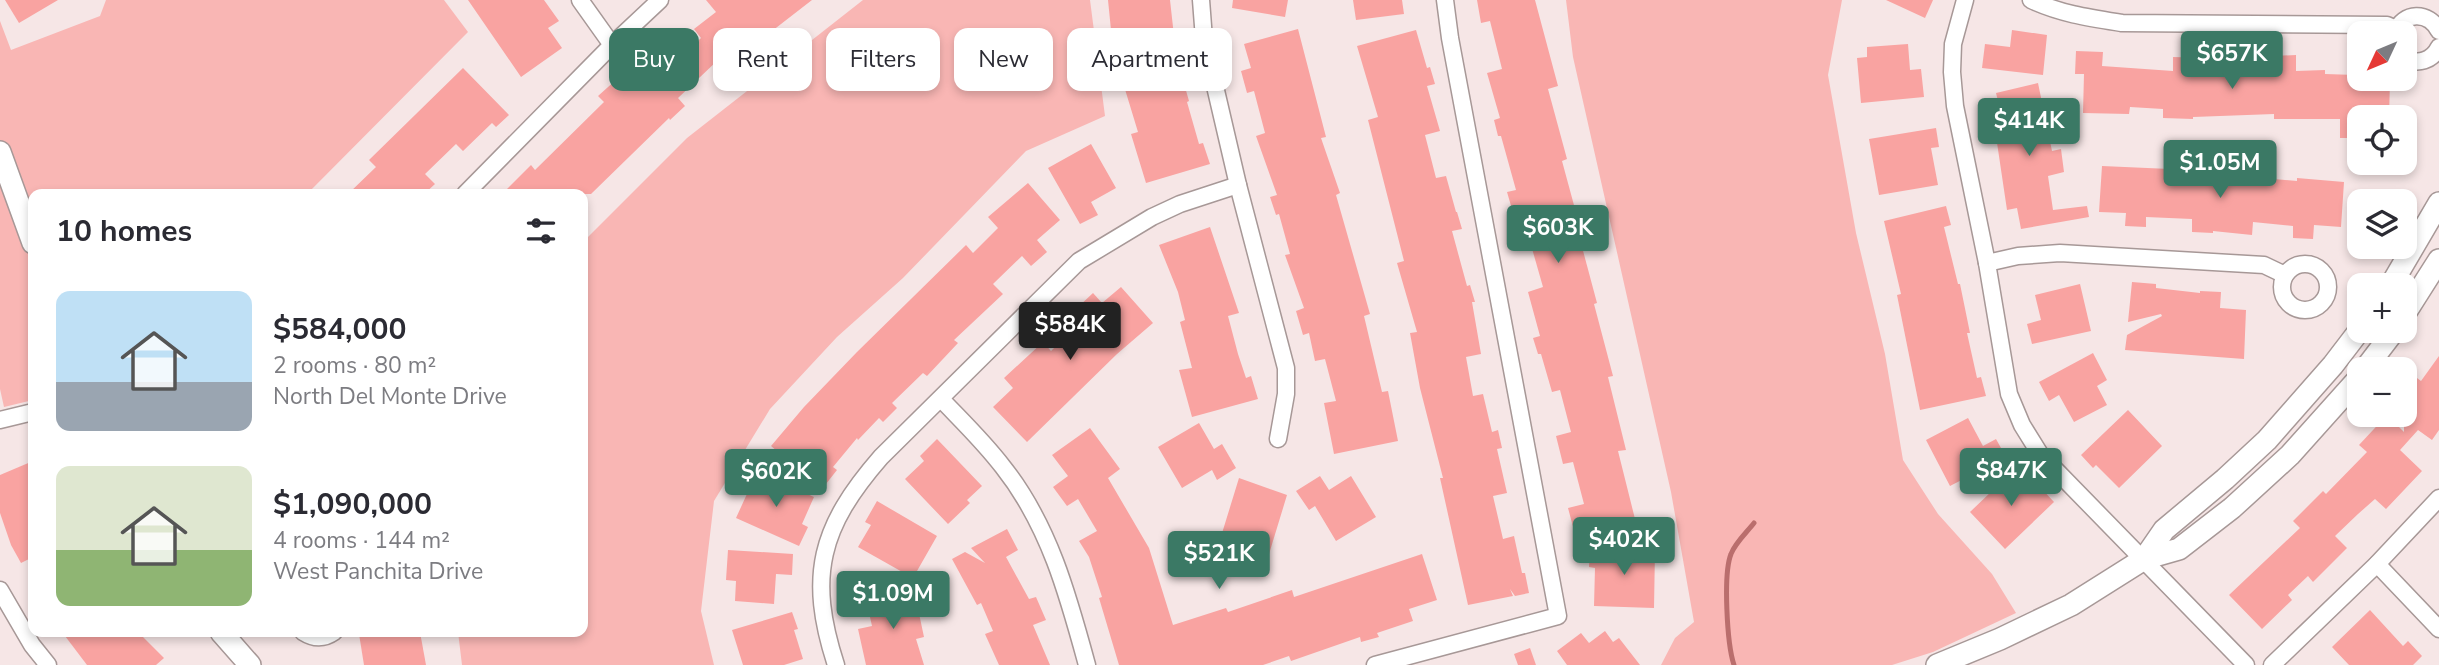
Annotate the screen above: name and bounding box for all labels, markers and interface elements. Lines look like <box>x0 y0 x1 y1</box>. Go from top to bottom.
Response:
north arrow <box>2347 21 2417 91</box>
map controls <box>2347 21 2417 427</box>
chip: Buy <box>609 28 699 91</box>
chip: Rent <box>713 28 812 91</box>
chip: Filters <box>826 28 940 91</box>
chip: New <box>954 28 1053 91</box>
chip: Apartment <box>1067 28 1232 91</box>
pin: $657K <box>2183 32 2281 91</box>
text: $657K <box>2197 38 2267 69</box>
pin: $414K <box>1980 99 2078 158</box>
text: $414K <box>1994 105 2064 136</box>
button: locate <box>2347 105 2417 175</box>
pin: $1.05M <box>2163 140 2277 200</box>
text: $1.05M <box>2180 147 2260 178</box>
button: layers <box>2347 189 2417 259</box>
pin: $603K <box>1509 205 1607 265</box>
text: 10 homes <box>56 211 192 252</box>
icon: filters <box>522 212 560 250</box>
text: $603K <box>1523 212 1593 243</box>
button: + <box>2347 273 2417 343</box>
pin: $584K <box>1021 302 1119 362</box>
text: $584,000 <box>273 309 406 350</box>
text: $584K <box>1035 309 1105 340</box>
icon: home <box>112 319 196 403</box>
text: 2 rooms · 80 m² <box>273 350 436 381</box>
button: − <box>2347 357 2417 427</box>
text: North Del Monte Drive <box>273 381 507 412</box>
pin: $847K <box>1962 448 2060 508</box>
pin: $602K <box>727 449 825 509</box>
text: $847K <box>1976 455 2046 486</box>
text: $602K <box>741 456 811 487</box>
text: $1,090,000 <box>273 484 432 525</box>
icon: home <box>112 494 196 578</box>
pin: $402K <box>1575 518 1673 577</box>
text: $402K <box>1589 524 1659 555</box>
text: 4 rooms · 144 m² <box>273 525 450 556</box>
pin: $521K <box>1170 532 1268 591</box>
text: $521K <box>1184 538 1254 569</box>
text: West Panchita Drive <box>273 556 483 587</box>
pin: $1.09M <box>836 572 950 631</box>
text: $1.09M <box>853 578 933 609</box>

